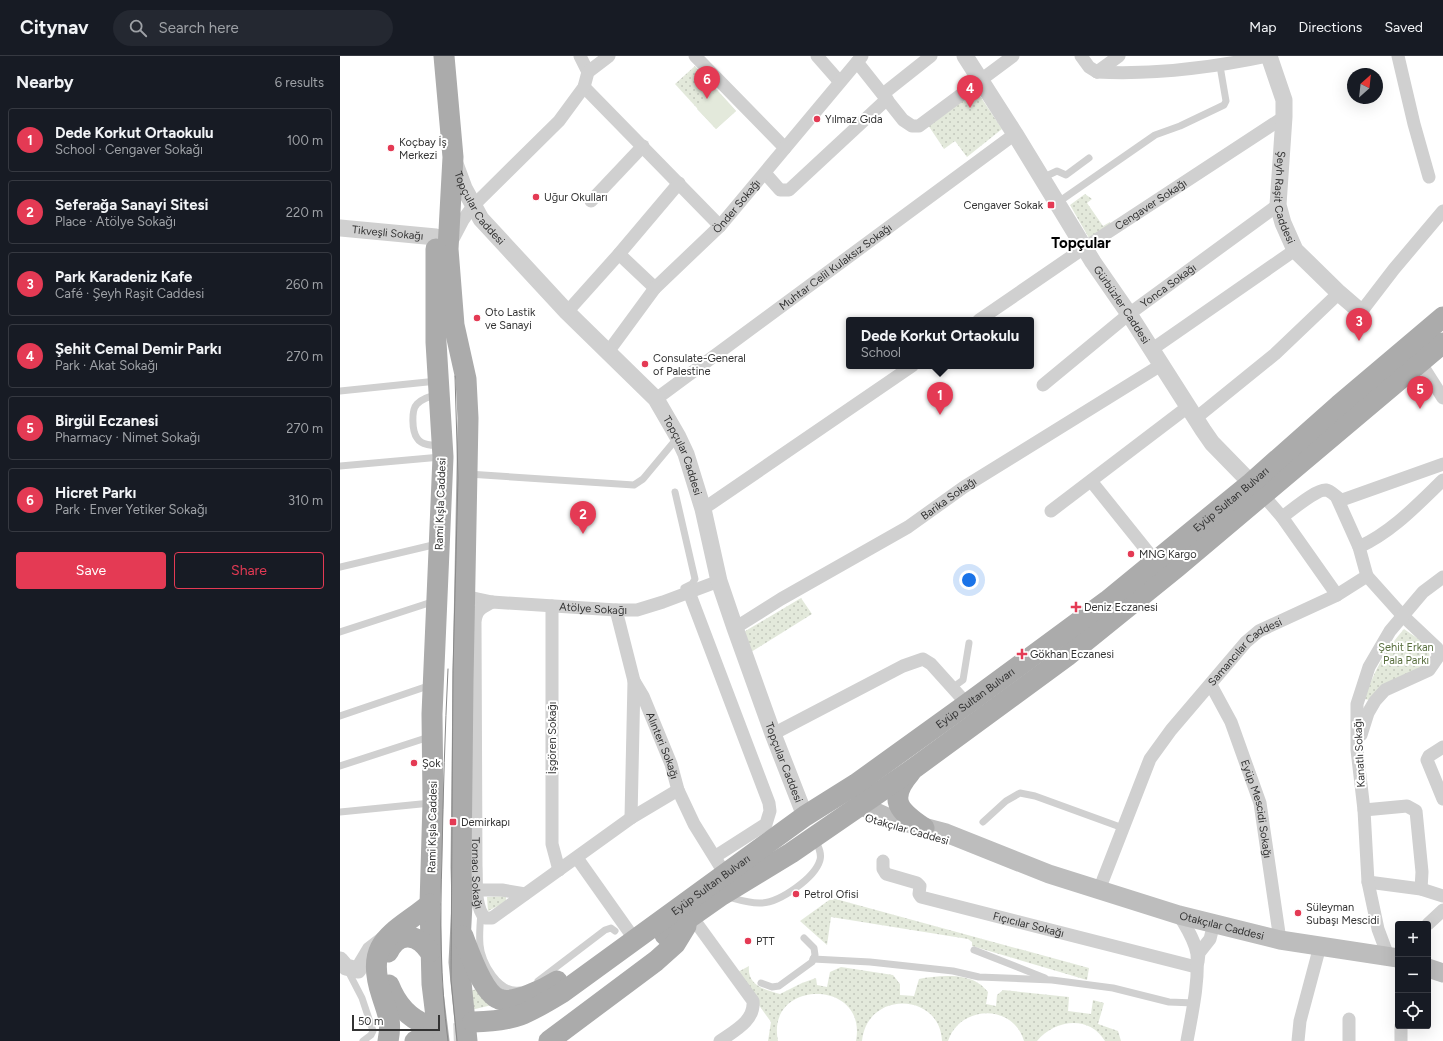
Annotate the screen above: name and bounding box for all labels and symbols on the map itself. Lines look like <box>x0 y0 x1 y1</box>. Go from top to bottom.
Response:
pin: 6 <box>694 66 720 99</box>
north arrow <box>1347 68 1383 104</box>
pin: 4 <box>957 75 983 108</box>
place label: Yılmaz Gıda <box>825 113 883 126</box>
marker: Yılmaz Gıda <box>812 114 822 124</box>
place label: Koçbay İş Merkezi <box>399 136 447 162</box>
marker: Koçbay İş Merkezi <box>386 143 396 153</box>
street label: Şeyh Raşit Caddesi <box>1271 151 1297 246</box>
street label: Topçular Caddesi <box>451 170 507 248</box>
street label: Önder Sokağı <box>710 177 763 236</box>
street label: Cengaver Sokağı <box>1113 177 1189 233</box>
place label: Uğur Okulları <box>544 191 608 204</box>
marker: Uğur Okulları <box>531 192 541 202</box>
place label: Cengaver Sokak <box>964 199 1044 212</box>
marker: Cengaver Sokak <box>1046 200 1056 210</box>
street label: Muhtar Celil Kulaksız Sokağı <box>777 221 895 313</box>
street label: Tikveşli Sokağı <box>352 223 424 243</box>
district label: Topçular <box>1051 234 1111 252</box>
street label: Yonca Sokağı <box>1138 261 1199 310</box>
street label: Gürbüzler Caddesi <box>1091 263 1152 346</box>
place label: Oto Lastik ve Sanayi <box>485 306 536 332</box>
pin: 3 <box>1346 308 1372 341</box>
marker: Oto Lastik ve Sanayi <box>472 313 482 323</box>
place label: Consulate-General of Palestine <box>653 352 746 378</box>
marker: Consulate-General of Palestine <box>640 359 650 369</box>
pin: 5 <box>1407 376 1433 409</box>
pin: 1 <box>927 382 953 415</box>
street label: Topçular Caddesi <box>660 413 704 497</box>
street label: Rami Kışla Caddesi <box>432 458 449 550</box>
street label: Eyüp Sultan Bulvarı <box>1191 464 1272 535</box>
street label: Barika Sokağı <box>918 475 979 523</box>
pin: 2 <box>570 501 596 534</box>
place label: MNG Kargo <box>1139 548 1197 561</box>
marker: MNG Kargo <box>1126 549 1136 559</box>
your location <box>959 570 979 590</box>
street label: Atölye Sokağı <box>559 600 627 617</box>
place label: Deniz Eczanesi <box>1084 601 1158 614</box>
marker: Deniz Eczanesi <box>1071 602 1081 612</box>
street label: Samancılar Caddesi <box>1206 615 1284 689</box>
park label: Şehit Erkan Pala Parkı <box>1378 641 1434 667</box>
place label: Gökhan Eczanesi <box>1030 648 1114 661</box>
marker: Gökhan Eczanesi <box>1017 649 1027 659</box>
street label: Eyüp Sultan Bulvarı <box>933 665 1017 731</box>
street label: İşgören Sokağı <box>546 702 559 774</box>
street label: Alınteri Sokağı <box>643 710 681 780</box>
street label: Kanatlı Sokağı <box>1351 718 1368 788</box>
street label: Topçular Caddesi <box>762 721 805 805</box>
place label: Şok <box>422 757 441 770</box>
marker: Şok <box>409 758 419 768</box>
street label: Eyüp Mescidi Sokağı <box>1238 758 1274 859</box>
street label: Rami Kışla Caddesi <box>425 781 440 873</box>
street label: Otakçılar Caddesi <box>863 811 950 848</box>
place label: Demirkapı <box>461 816 510 829</box>
marker: Demirkapı <box>448 817 458 827</box>
street label: Tornacı Sokağı <box>469 837 485 911</box>
street label: Eyüp Sultan Bulvarı <box>669 852 753 918</box>
place label: Petrol Ofisi <box>804 888 858 901</box>
marker: Petrol Ofisi <box>791 889 801 899</box>
place label: Süleyman Subaşı Mescidi <box>1306 901 1379 927</box>
marker: Süleyman Subaşı Mescidi <box>1293 908 1303 918</box>
street label: Otakçılar Caddesi <box>1178 909 1265 943</box>
street label: Fıçıcılar Sokağı <box>991 910 1065 940</box>
place label: PTT <box>756 935 775 948</box>
marker: PTT <box>743 936 753 946</box>
scale bar <box>352 1013 440 1032</box>

